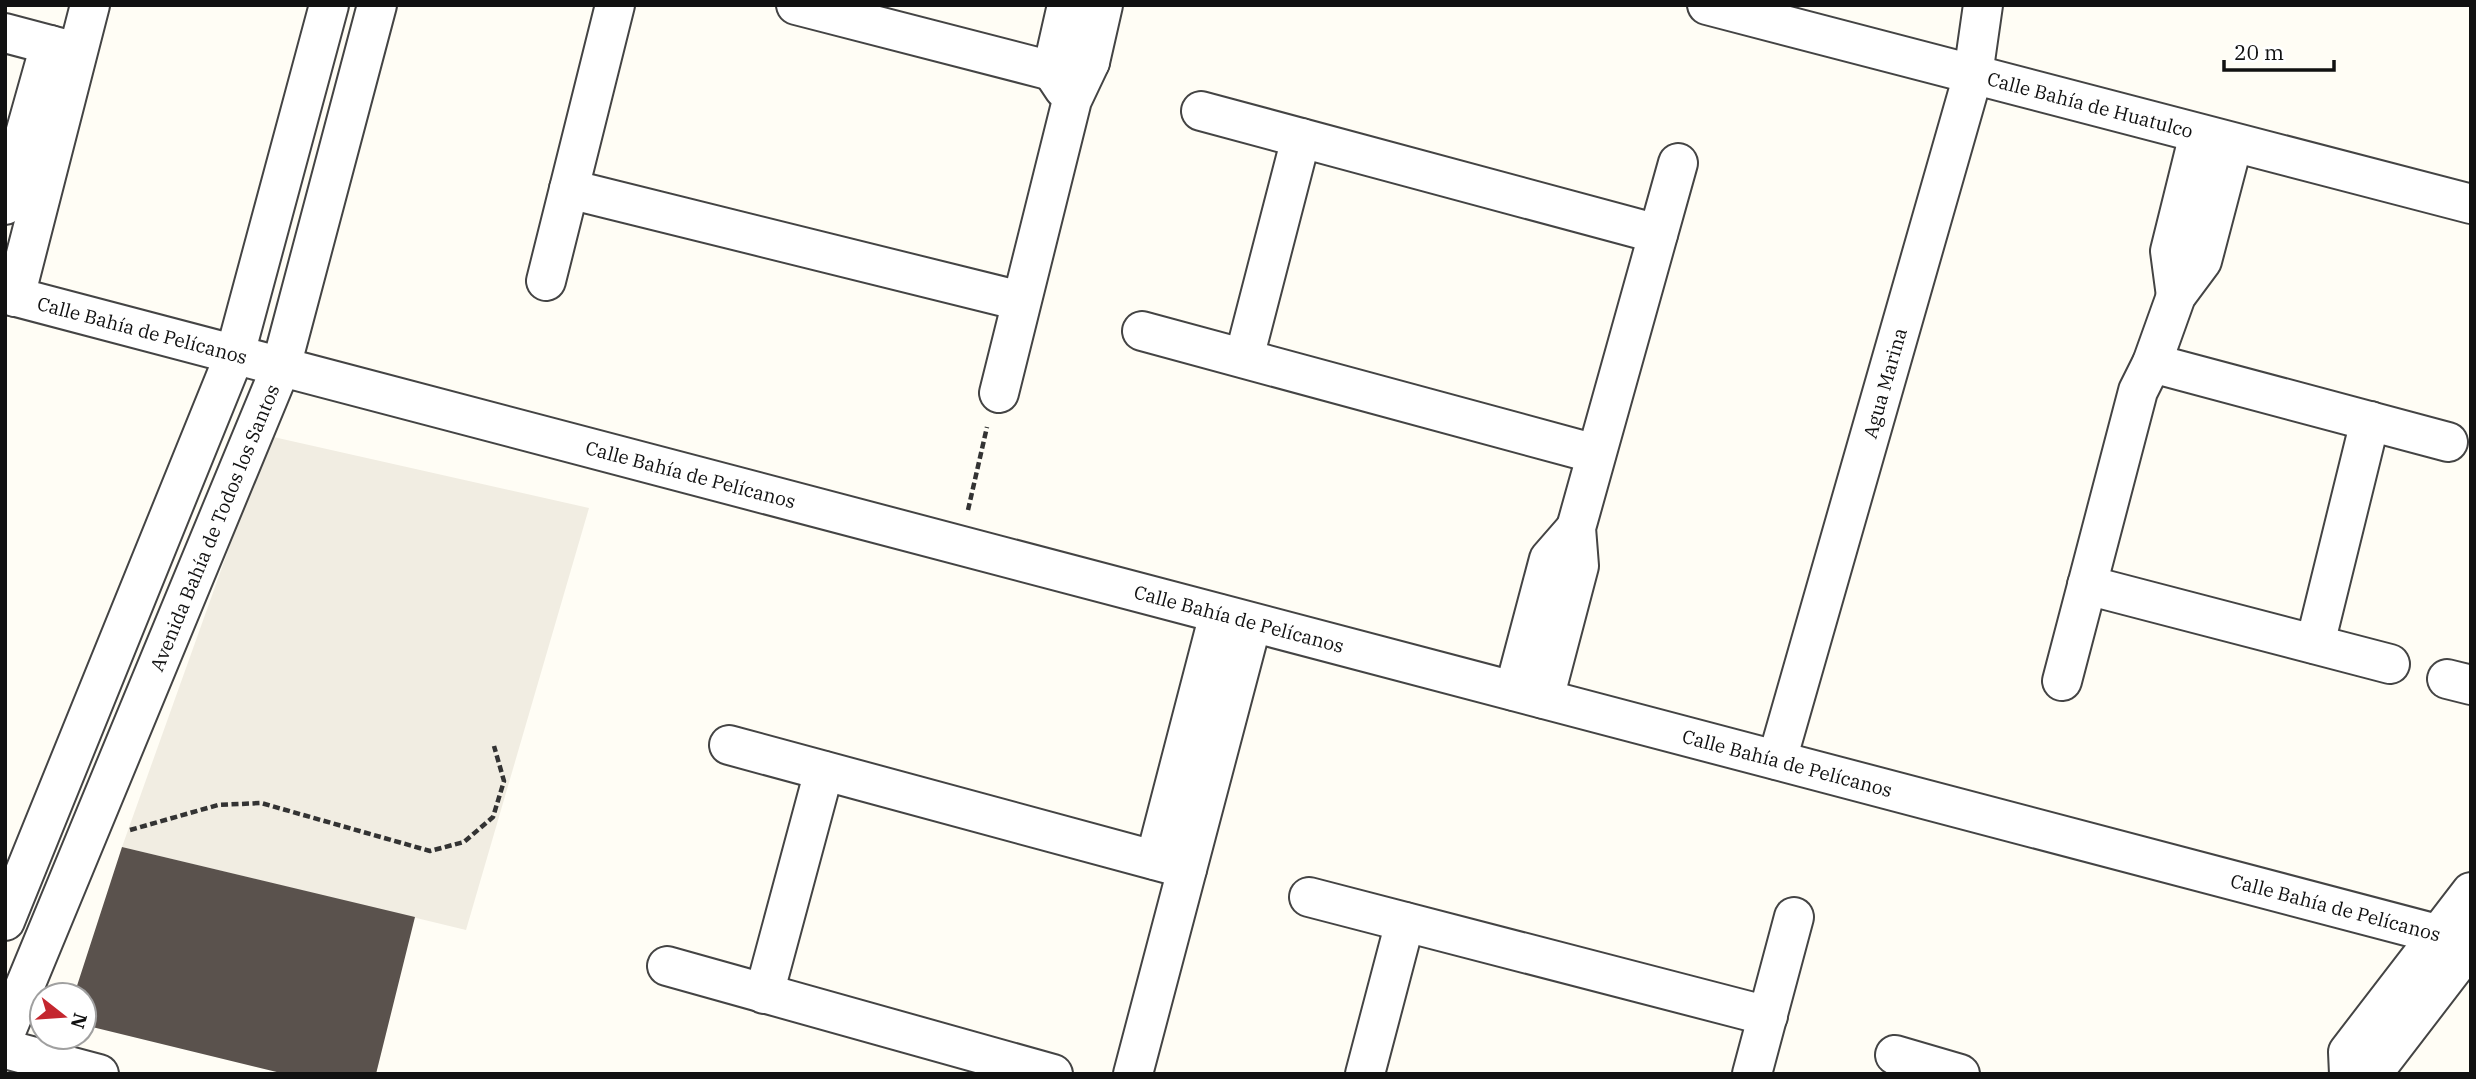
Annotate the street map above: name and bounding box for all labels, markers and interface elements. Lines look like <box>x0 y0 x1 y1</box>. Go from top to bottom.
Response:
scale bar <box>2224 28 2334 72</box>
text: 20 m <box>2234 38 2284 66</box>
street label: Calle Bahía de Huatulco <box>1985 66 2196 143</box>
street label: Calle Bahía de Pelícanos <box>35 291 250 369</box>
street label: Agua Marina <box>1858 325 1912 441</box>
street label: Avenida Bahía de Todos los Santos <box>145 381 285 675</box>
street label: Calle Bahía de Pelícanos <box>583 435 798 514</box>
street label: Calle Bahía de Pelícanos <box>1131 580 1347 658</box>
street label: Calle Bahía de Pelícanos <box>1680 724 1895 802</box>
street label: Calle Bahía de Pelícanos <box>2228 868 2443 946</box>
north arrow <box>28 981 98 1051</box>
text: N <box>66 1010 93 1032</box>

